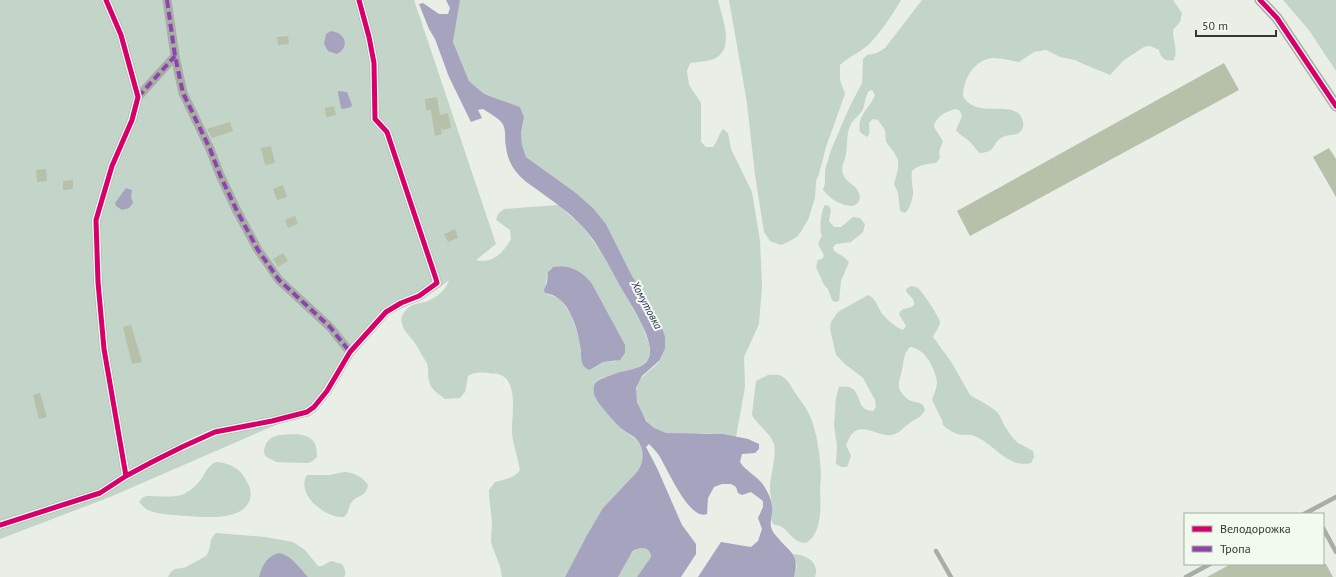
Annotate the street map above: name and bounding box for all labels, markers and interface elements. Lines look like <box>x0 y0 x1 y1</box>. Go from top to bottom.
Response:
scale bar <box>1196 12 1276 38</box>
text: 50 m <box>1202 18 1228 33</box>
water label: Хомутовка <box>628 278 666 332</box>
legend <box>1184 513 1324 565</box>
text: Велодорожка <box>1220 521 1291 536</box>
text: Тропа <box>1220 541 1251 556</box>

